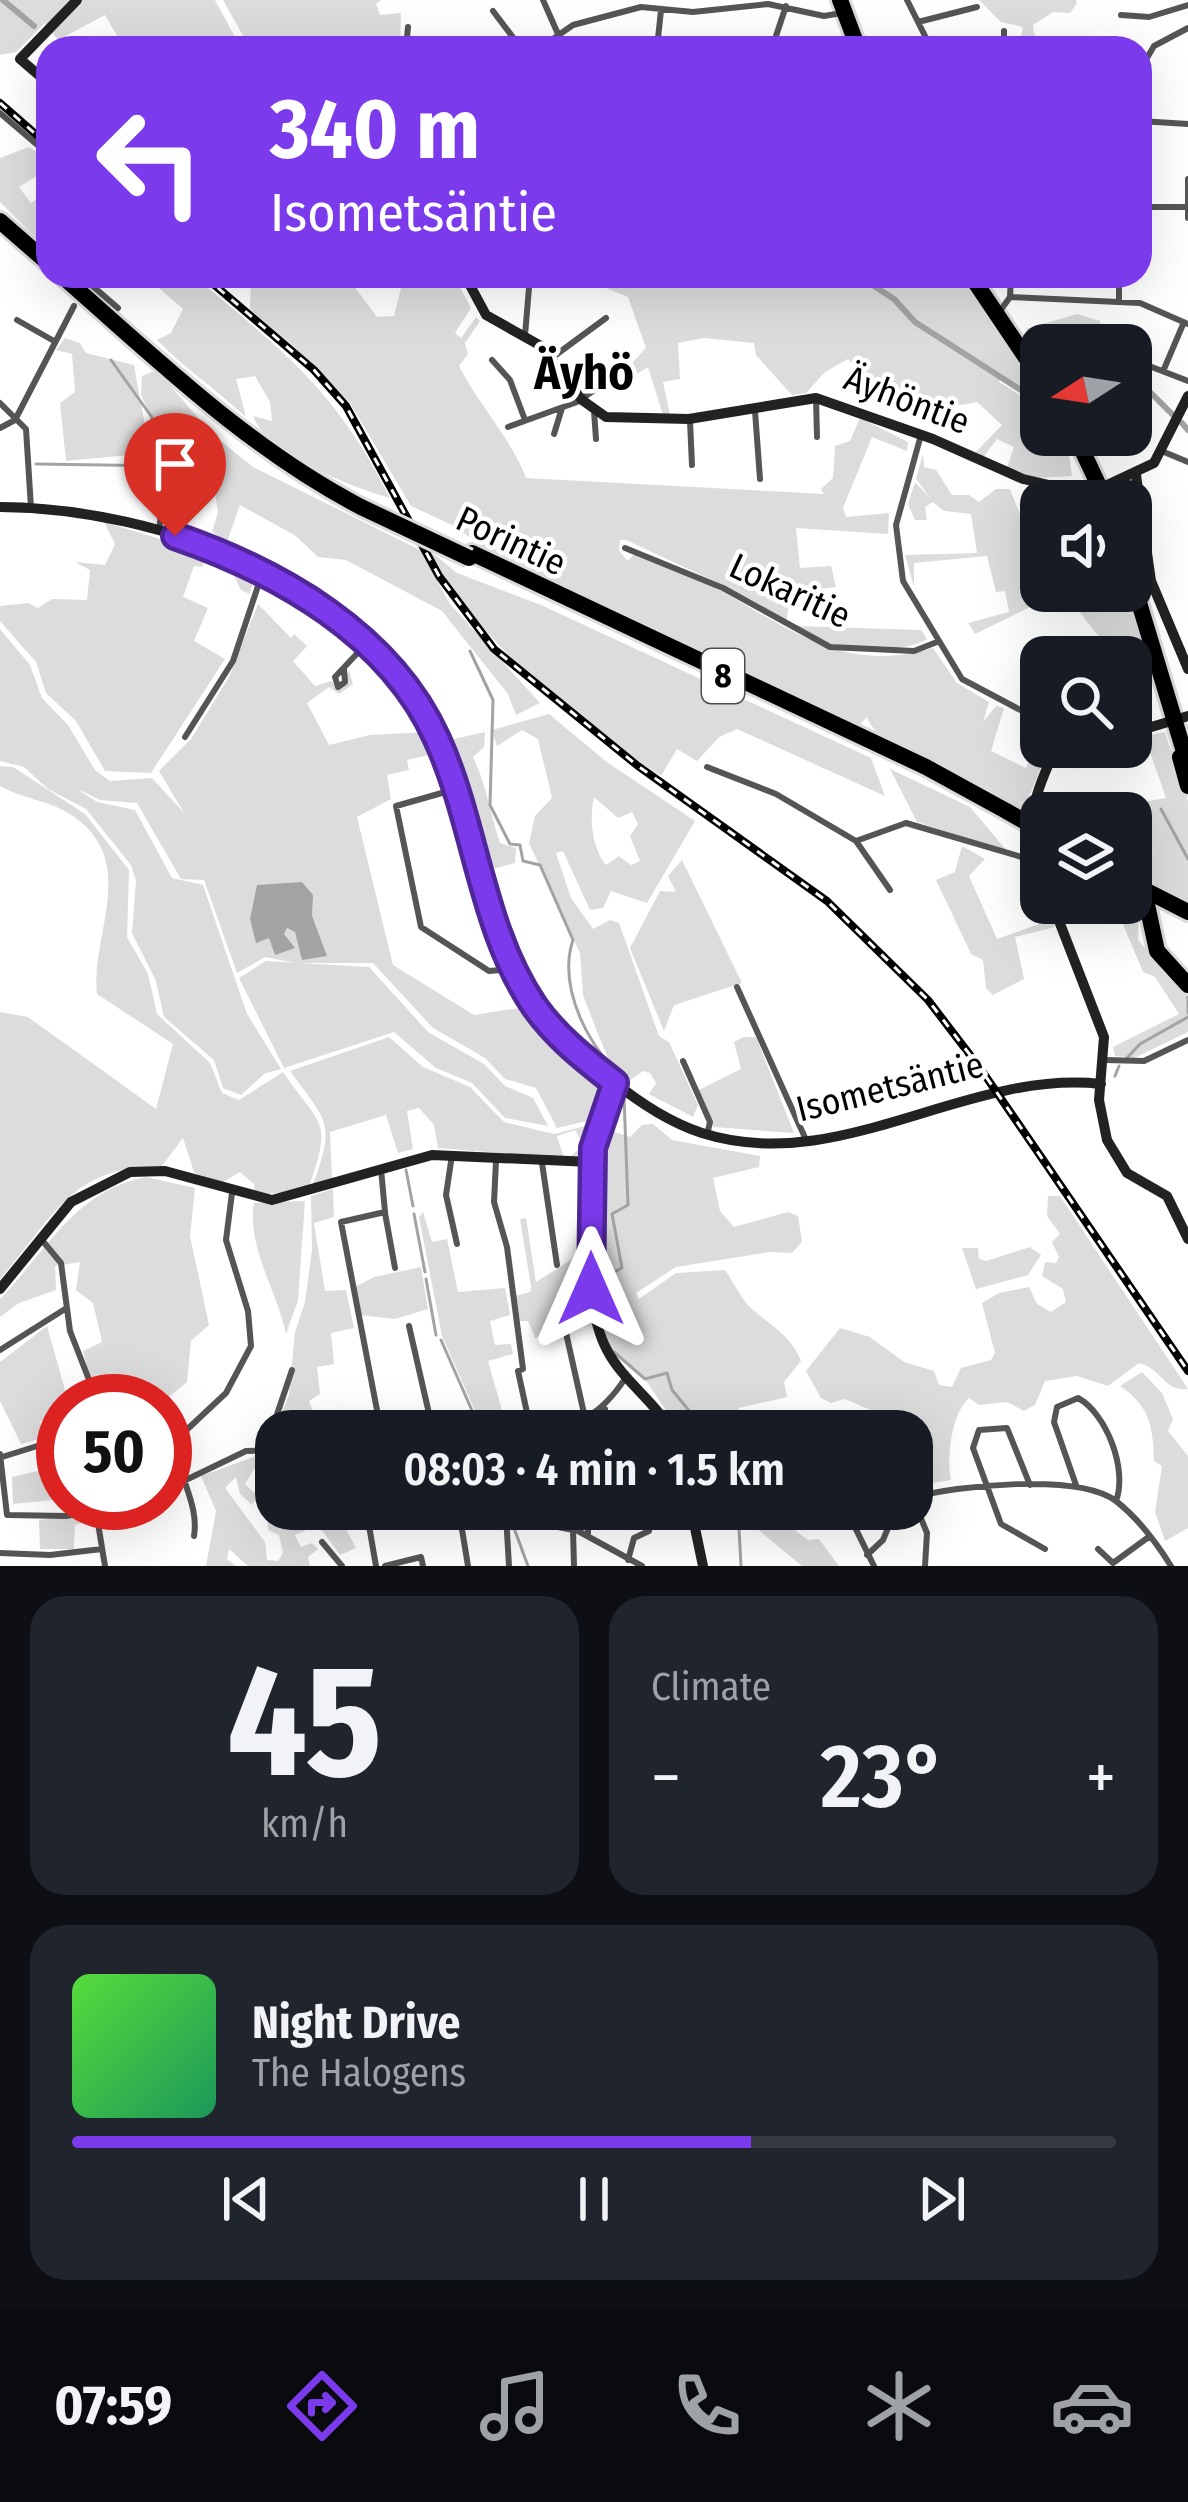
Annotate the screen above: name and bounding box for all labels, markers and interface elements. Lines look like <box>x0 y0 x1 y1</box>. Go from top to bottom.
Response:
text: 340 m <box>270 79 480 180</box>
icon: left <box>72 84 228 240</box>
text: Isometsäntie <box>270 181 557 245</box>
north arrow <box>1020 324 1152 456</box>
map controls <box>1020 324 1152 924</box>
district label: Äyhö <box>533 344 634 402</box>
street label: Äyhöntie <box>838 356 976 444</box>
pin <box>124 413 226 536</box>
icon: arrive <box>142 431 208 497</box>
button: sound <box>1020 480 1152 612</box>
street label: Porintie <box>449 497 573 585</box>
street label: Lokaritie <box>723 544 857 638</box>
button: search <box>1020 636 1152 768</box>
road number: 8 <box>702 649 744 703</box>
button: layers <box>1020 792 1152 924</box>
street label: Isometsäntie <box>792 1043 988 1131</box>
position arrow <box>528 1226 654 1352</box>
speed limit sign: 50 <box>36 1374 192 1530</box>
text: 08:03 · 4 min · 1.5 km <box>403 1443 785 1497</box>
text: 45 <box>227 1629 382 1816</box>
text: Climate <box>651 1664 771 1710</box>
text: 23° <box>821 1723 946 1831</box>
text: − <box>651 1738 681 1817</box>
text: + <box>1086 1738 1116 1817</box>
text: km/h <box>261 1801 348 1847</box>
text: Night Drive <box>252 1996 460 2050</box>
text: The Halogens <box>252 2050 466 2096</box>
icon: previous <box>213 2166 279 2232</box>
icon: pause <box>561 2166 627 2232</box>
icon: next <box>909 2166 975 2232</box>
icon: directions <box>280 2364 364 2448</box>
icon: music <box>473 2364 557 2448</box>
icon: phone <box>665 2364 749 2448</box>
icon: climate <box>857 2364 941 2448</box>
icon: car <box>1050 2364 1134 2448</box>
text: 07:59 <box>54 2374 172 2438</box>

